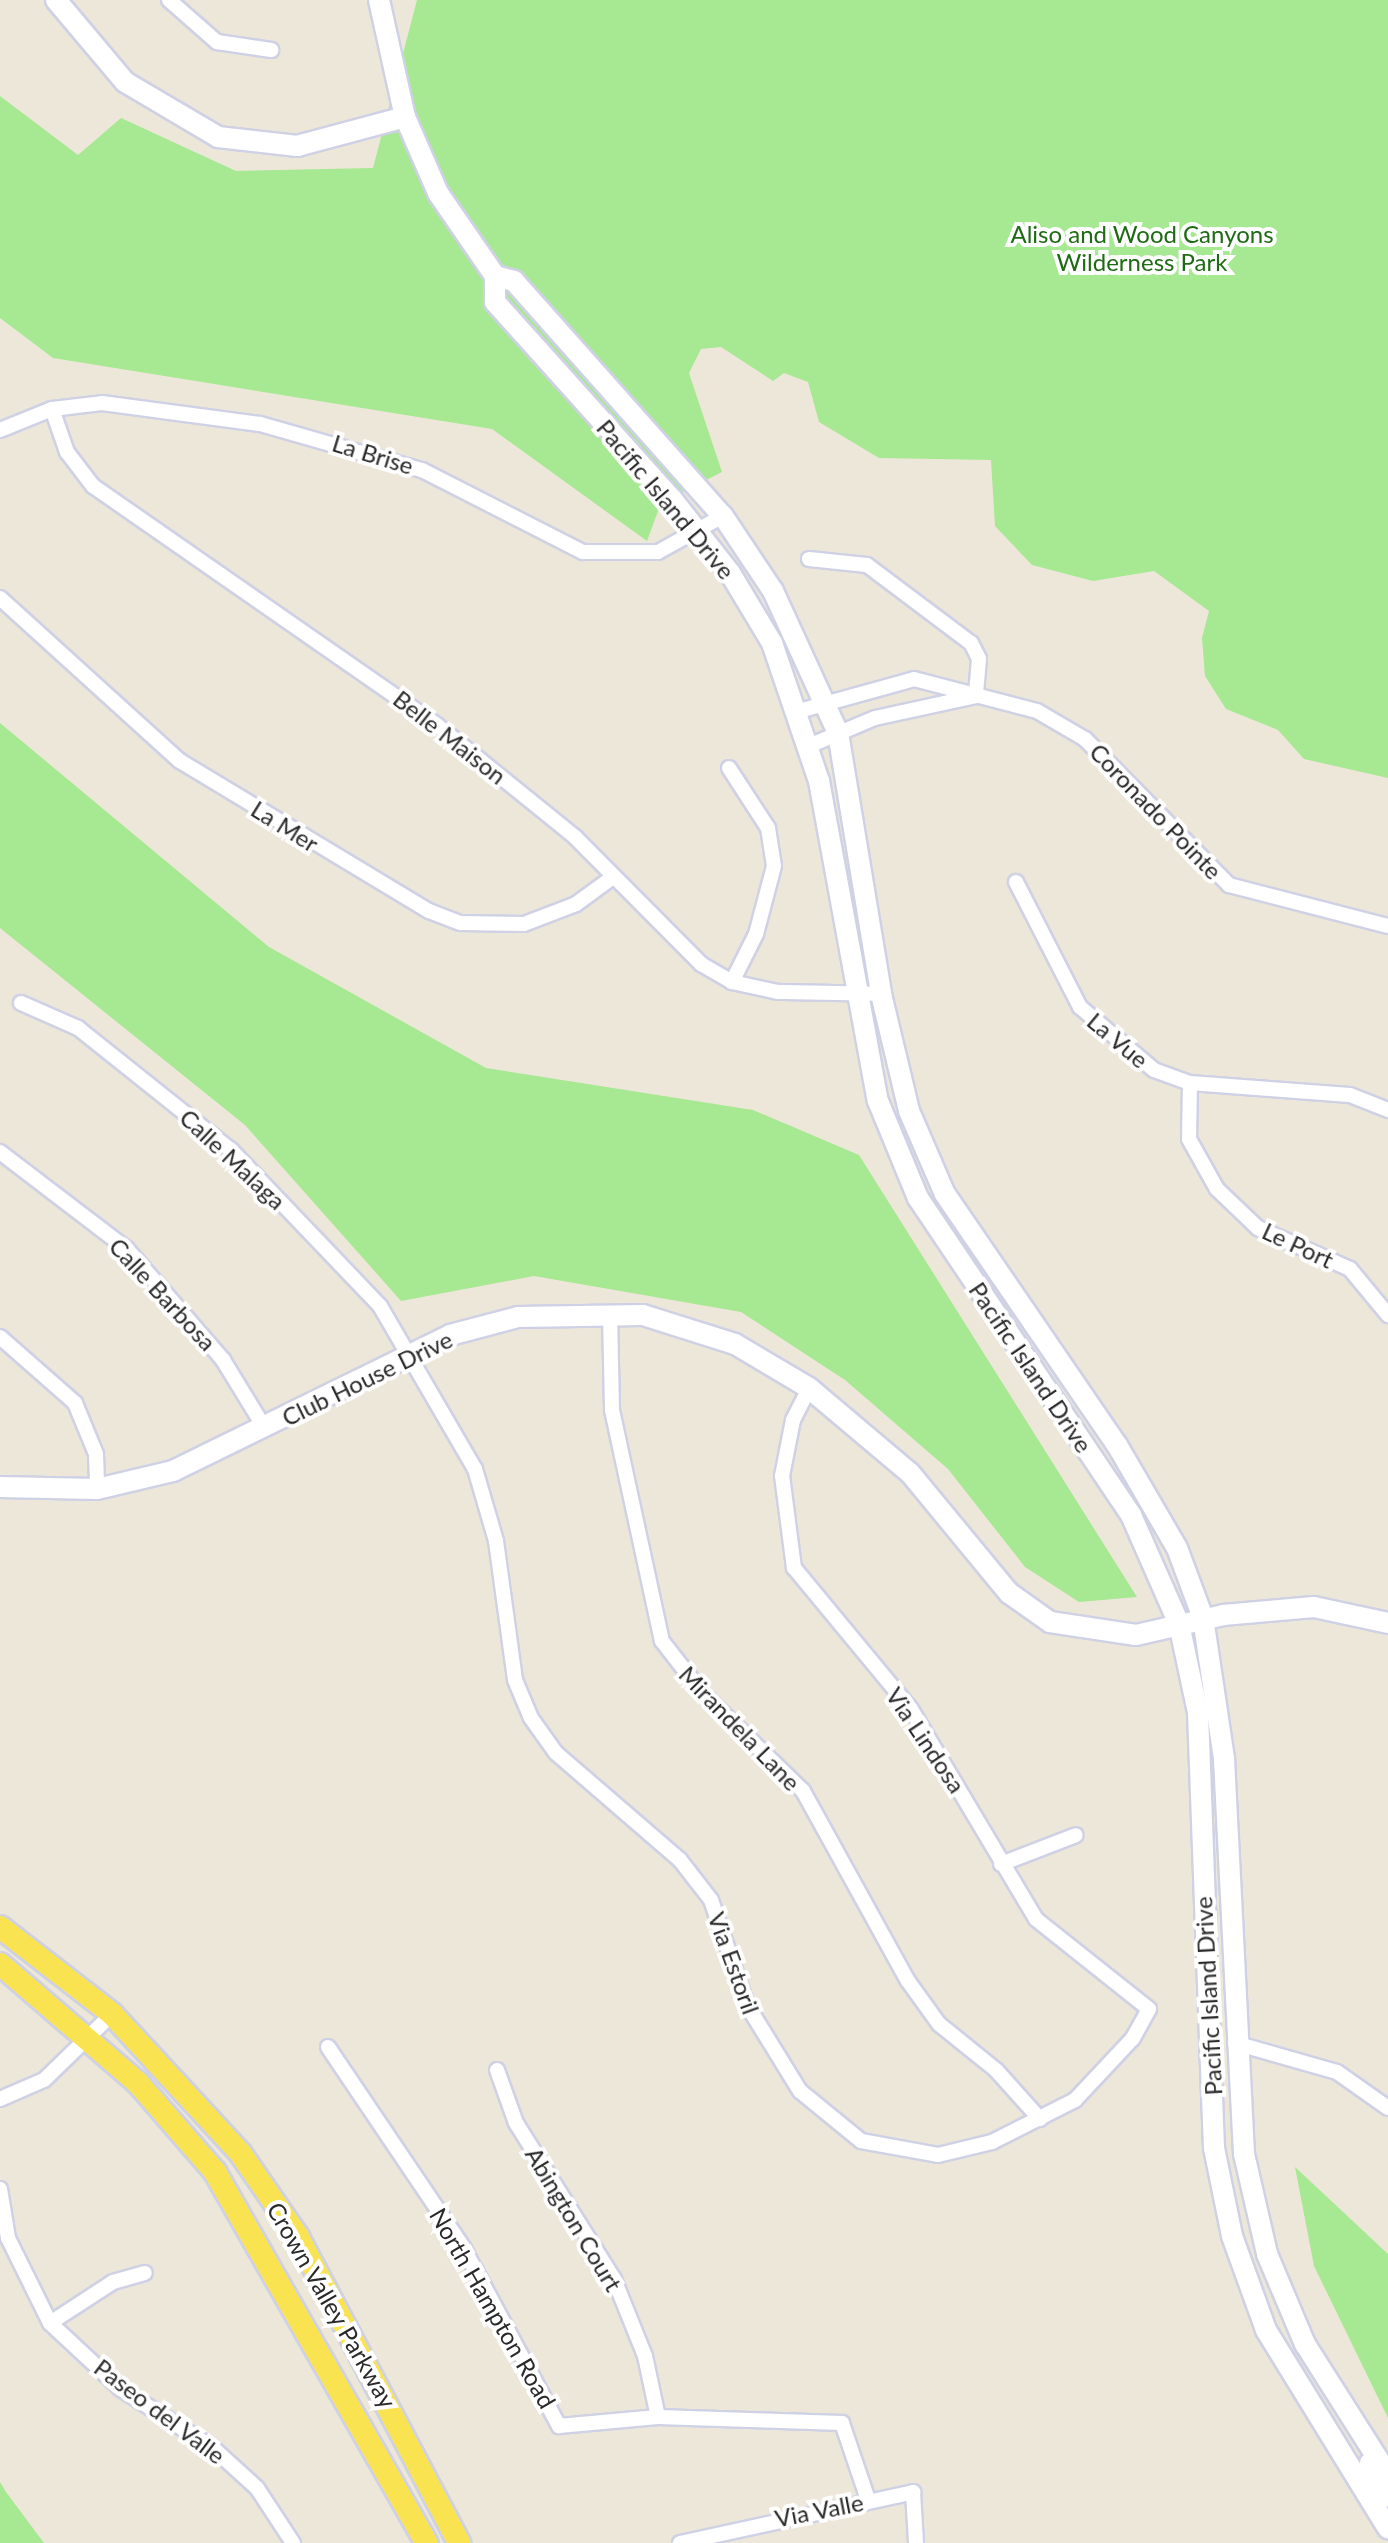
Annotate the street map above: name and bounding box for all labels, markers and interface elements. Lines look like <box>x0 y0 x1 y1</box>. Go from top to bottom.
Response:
park label: Aliso and Wood Canyons Wilderness Park <box>1010 220 1274 276</box>
street label: Pacific Island Drive <box>591 414 741 584</box>
street label: La Brise <box>329 428 417 480</box>
street label: Belle Maison <box>388 684 512 790</box>
street label: Coronado Pointe <box>1084 737 1228 885</box>
street label: La Mer <box>246 794 324 858</box>
street label: La Vue <box>1081 1006 1155 1074</box>
street label: Calle Malaga <box>174 1103 292 1215</box>
street label: Le Port <box>1258 1216 1338 1274</box>
street label: Calle Barbosa <box>104 1232 222 1356</box>
street label: Pacific Island Drive <box>963 1276 1099 1458</box>
street label: Club House Drive <box>277 1324 457 1432</box>
street label: Mirandela Lane <box>673 1660 807 1796</box>
street label: Via Lindosa <box>880 1682 972 1798</box>
street label: Pacific Island Drive <box>1188 1896 1228 2096</box>
street label: Via Estoril <box>702 1908 766 2018</box>
street label: Abington Court <box>520 2142 628 2296</box>
street label: Crown Valley Parkway <box>261 2196 403 2414</box>
street label: North Hampton Road <box>424 2203 562 2413</box>
street label: Paseo del Valle <box>89 2352 231 2470</box>
street label: Via Valle <box>772 2487 866 2533</box>

